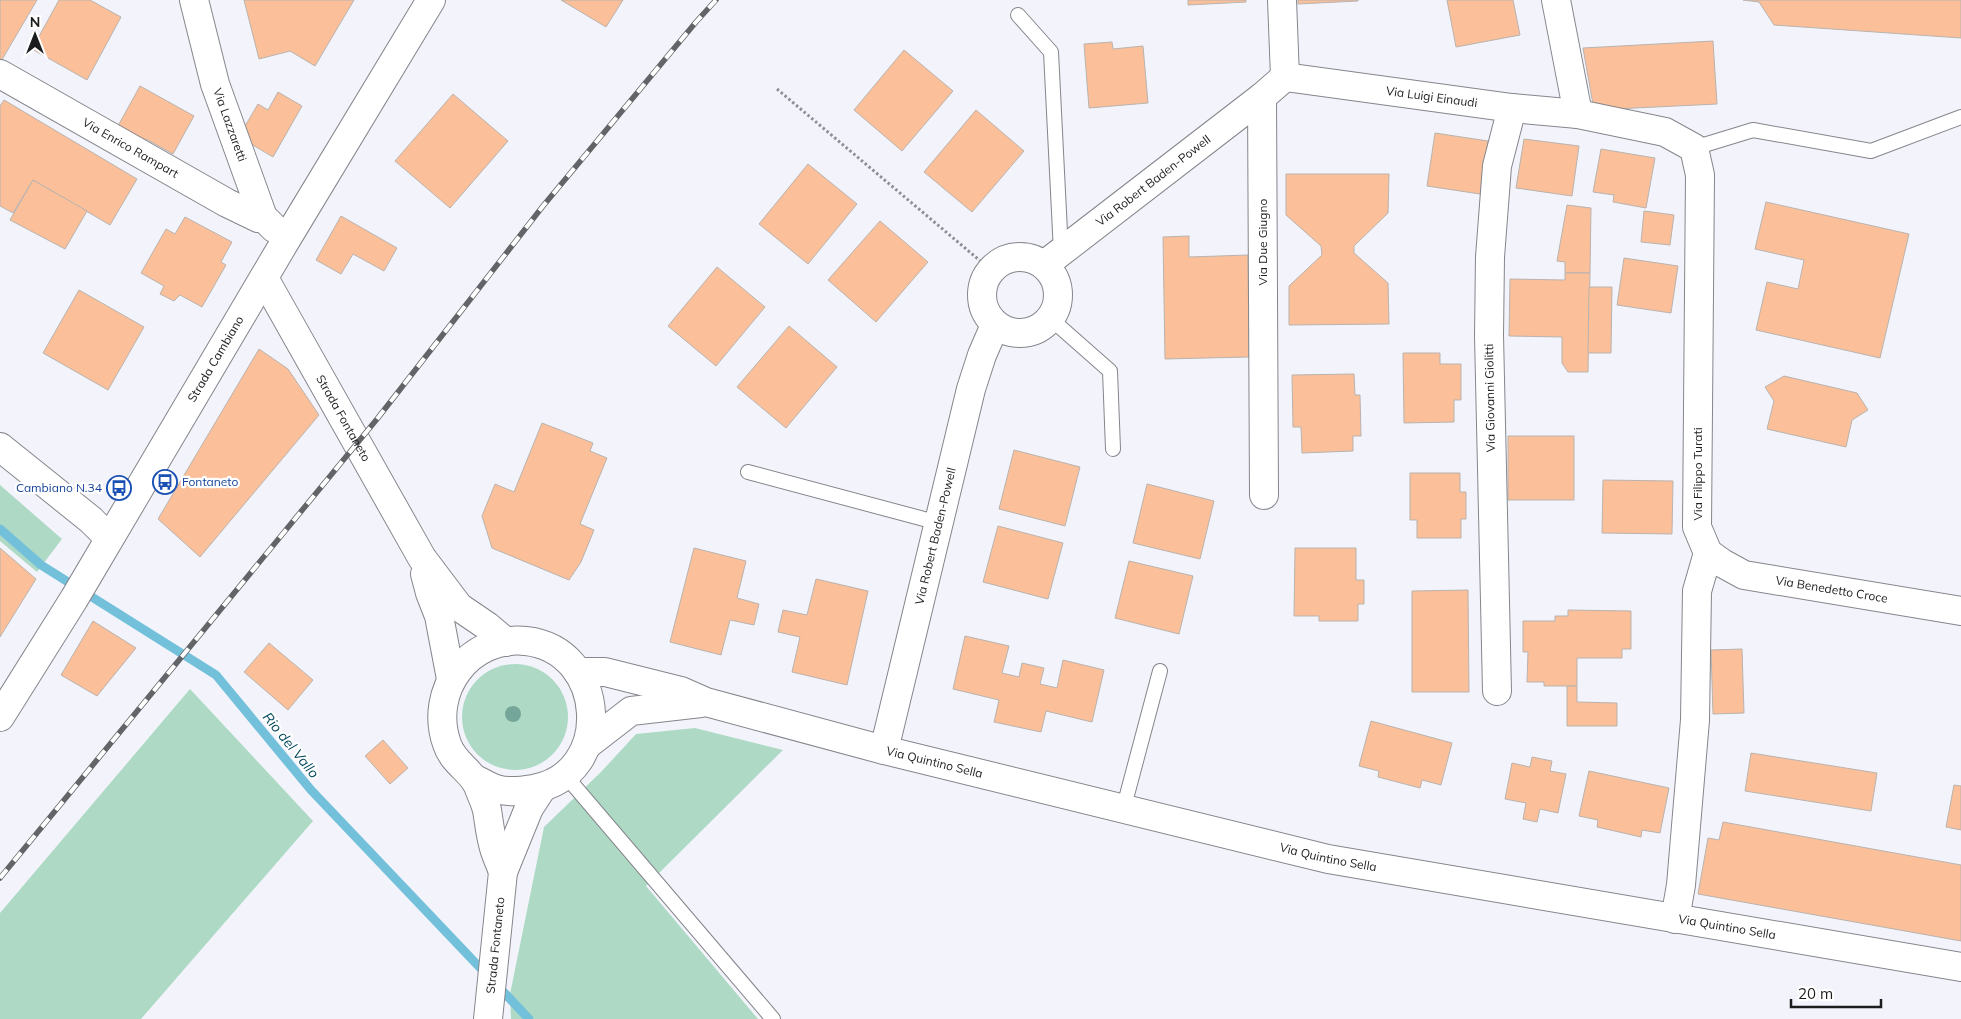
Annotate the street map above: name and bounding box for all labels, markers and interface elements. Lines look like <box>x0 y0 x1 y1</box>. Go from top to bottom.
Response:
north arrow <box>10 10 60 60</box>
text: N <box>30 13 40 31</box>
street label: Via Luigi Einaudi <box>1385 83 1479 110</box>
street label: Via Lazzaretti <box>210 86 250 164</box>
street label: Via Enrico Rampart <box>80 114 181 181</box>
street label: Via Robert Baden-Powell <box>1093 132 1213 229</box>
street label: Via Due Giugno <box>1255 198 1270 285</box>
street label: Strada Cambiano <box>184 313 247 405</box>
street label: Via Giovanni Giolitti <box>1481 343 1498 453</box>
street label: Strada Fontaneto <box>313 372 374 464</box>
street label: Via Filippo Turati <box>1690 427 1705 521</box>
street label: Via Robert Baden-Powell <box>911 466 959 606</box>
bus stop icon: Fontaneto <box>152 469 178 495</box>
place label: Fontaneto <box>182 474 238 489</box>
bus stop icon: Cambiano N.34 <box>106 475 132 501</box>
place label: Cambiano N.34 <box>16 480 102 495</box>
street label: Via Benedetto Croce <box>1774 572 1889 606</box>
water label: Rio del Vallo <box>259 708 323 782</box>
street label: Via Quintino Sella <box>885 743 984 781</box>
street label: Via Quintino Sella <box>1278 839 1378 874</box>
street label: Strada Fontaneto <box>483 896 507 994</box>
street label: Via Quintino Sella <box>1677 911 1777 942</box>
scale bar <box>1791 976 1881 1008</box>
text: 20 m <box>1798 984 1833 1003</box>

